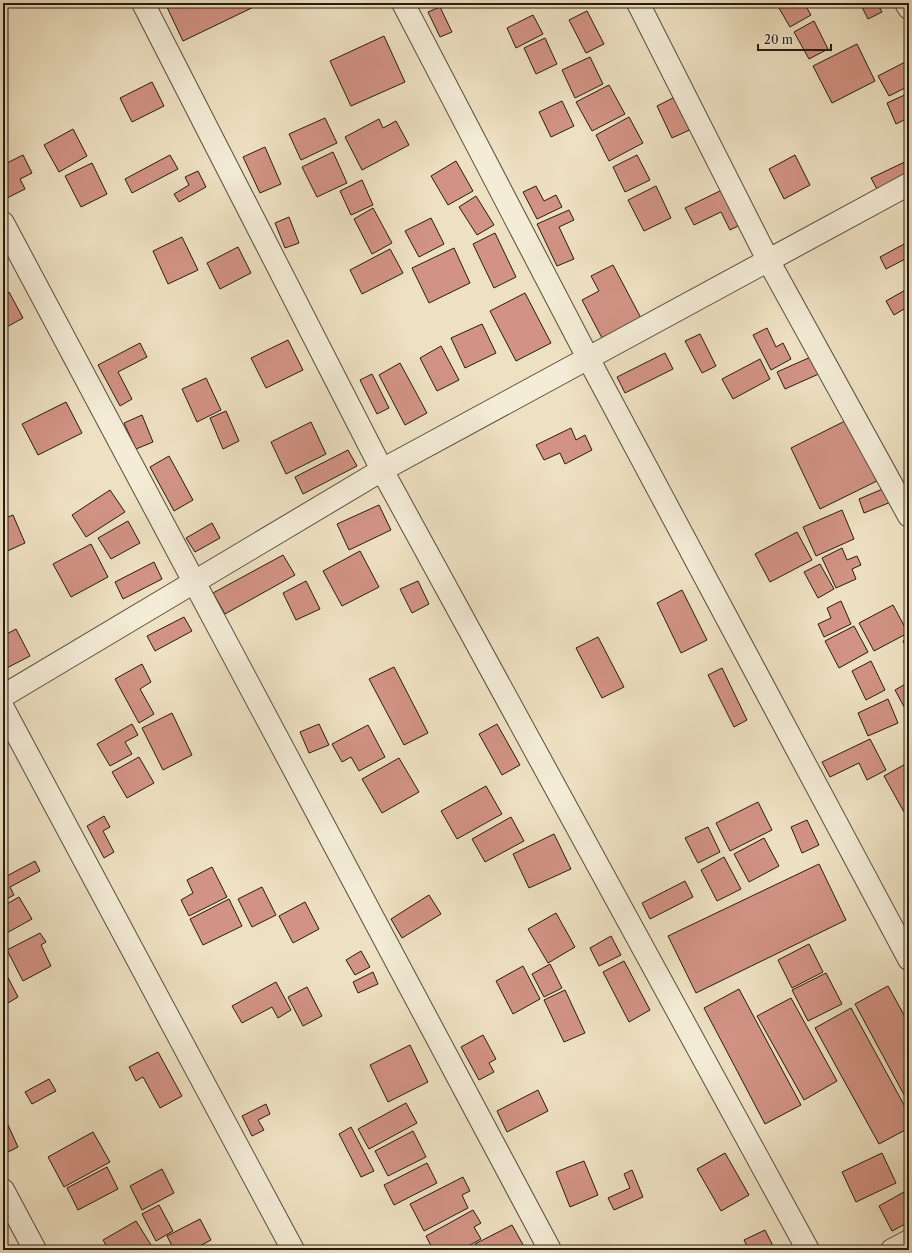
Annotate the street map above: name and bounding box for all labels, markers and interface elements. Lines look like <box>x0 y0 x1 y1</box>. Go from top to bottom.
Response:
scale bar <box>758 26 831 52</box>
text: 20 m <box>764 32 793 47</box>

